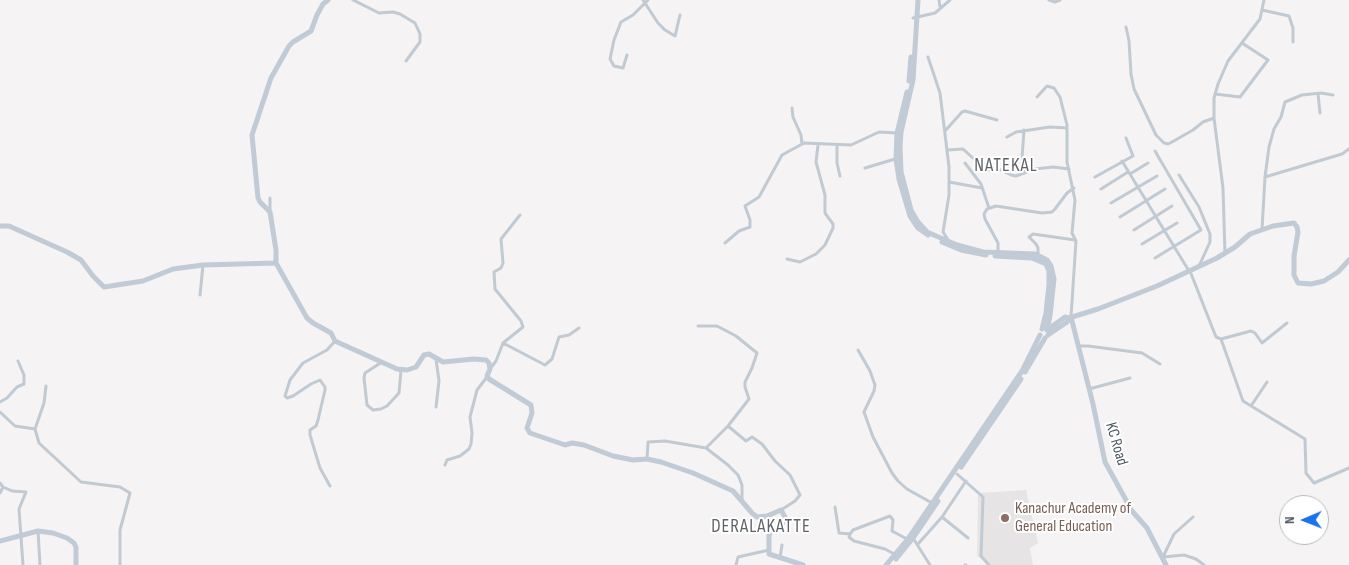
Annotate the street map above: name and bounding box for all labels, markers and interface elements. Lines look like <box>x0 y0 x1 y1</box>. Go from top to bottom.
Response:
district label: NATEKAL <box>973 155 1039 177</box>
street label: KC Road <box>1101 420 1131 468</box>
north arrow <box>1279 495 1329 545</box>
place label: Kanachur Academy of General Education <box>1015 499 1131 537</box>
marker: Kanachur Academy of General Education <box>999 512 1011 524</box>
district label: DERALAKATTE <box>710 516 812 538</box>
text: N <box>1281 516 1298 524</box>

